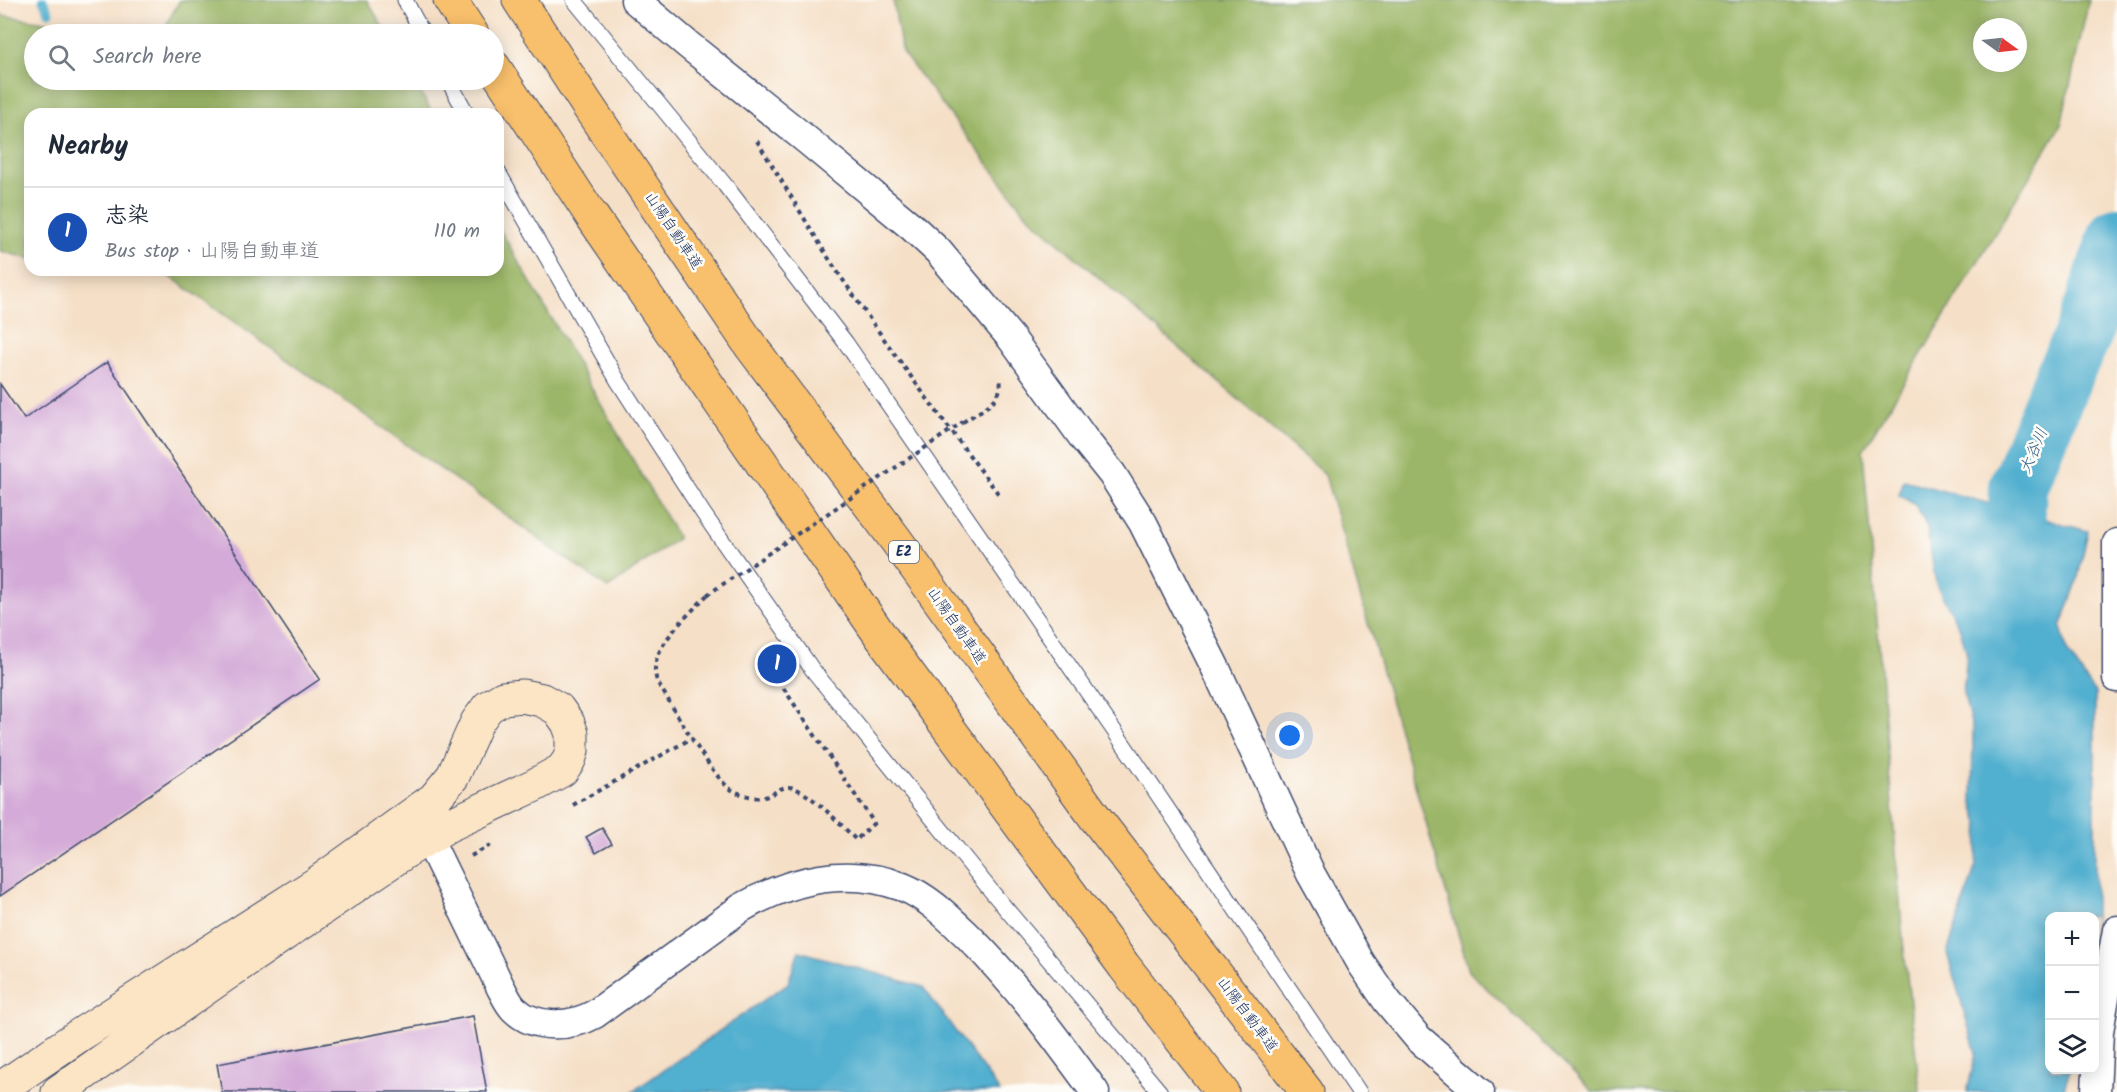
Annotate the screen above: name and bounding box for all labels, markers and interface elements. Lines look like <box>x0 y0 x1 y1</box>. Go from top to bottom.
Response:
north arrow <box>1973 18 2027 72</box>
search box <box>24 24 504 90</box>
text: Search here <box>93 40 201 75</box>
icon: search <box>45 41 78 74</box>
text: Nearby <box>48 126 128 168</box>
street label: 山陽自動車道 <box>638 187 708 275</box>
text: 志染 <box>105 199 149 234</box>
text: 1 <box>64 216 71 248</box>
text: 110 m <box>434 216 480 248</box>
text: Bus stop · 山陽自動車道 <box>105 236 320 268</box>
water label: 大谷川 <box>2013 424 2055 478</box>
road number: E2 <box>889 541 919 563</box>
street label: 山陽自動車道 <box>920 582 992 670</box>
pin: 1 <box>758 642 796 686</box>
your location <box>1275 721 1304 750</box>
map controls <box>2045 912 2099 1074</box>
button: + <box>2045 912 2099 966</box>
button: − <box>2045 966 2099 1020</box>
street label: 山陽自動車道 <box>1210 972 1284 1058</box>
button: layers <box>2045 1020 2099 1074</box>

